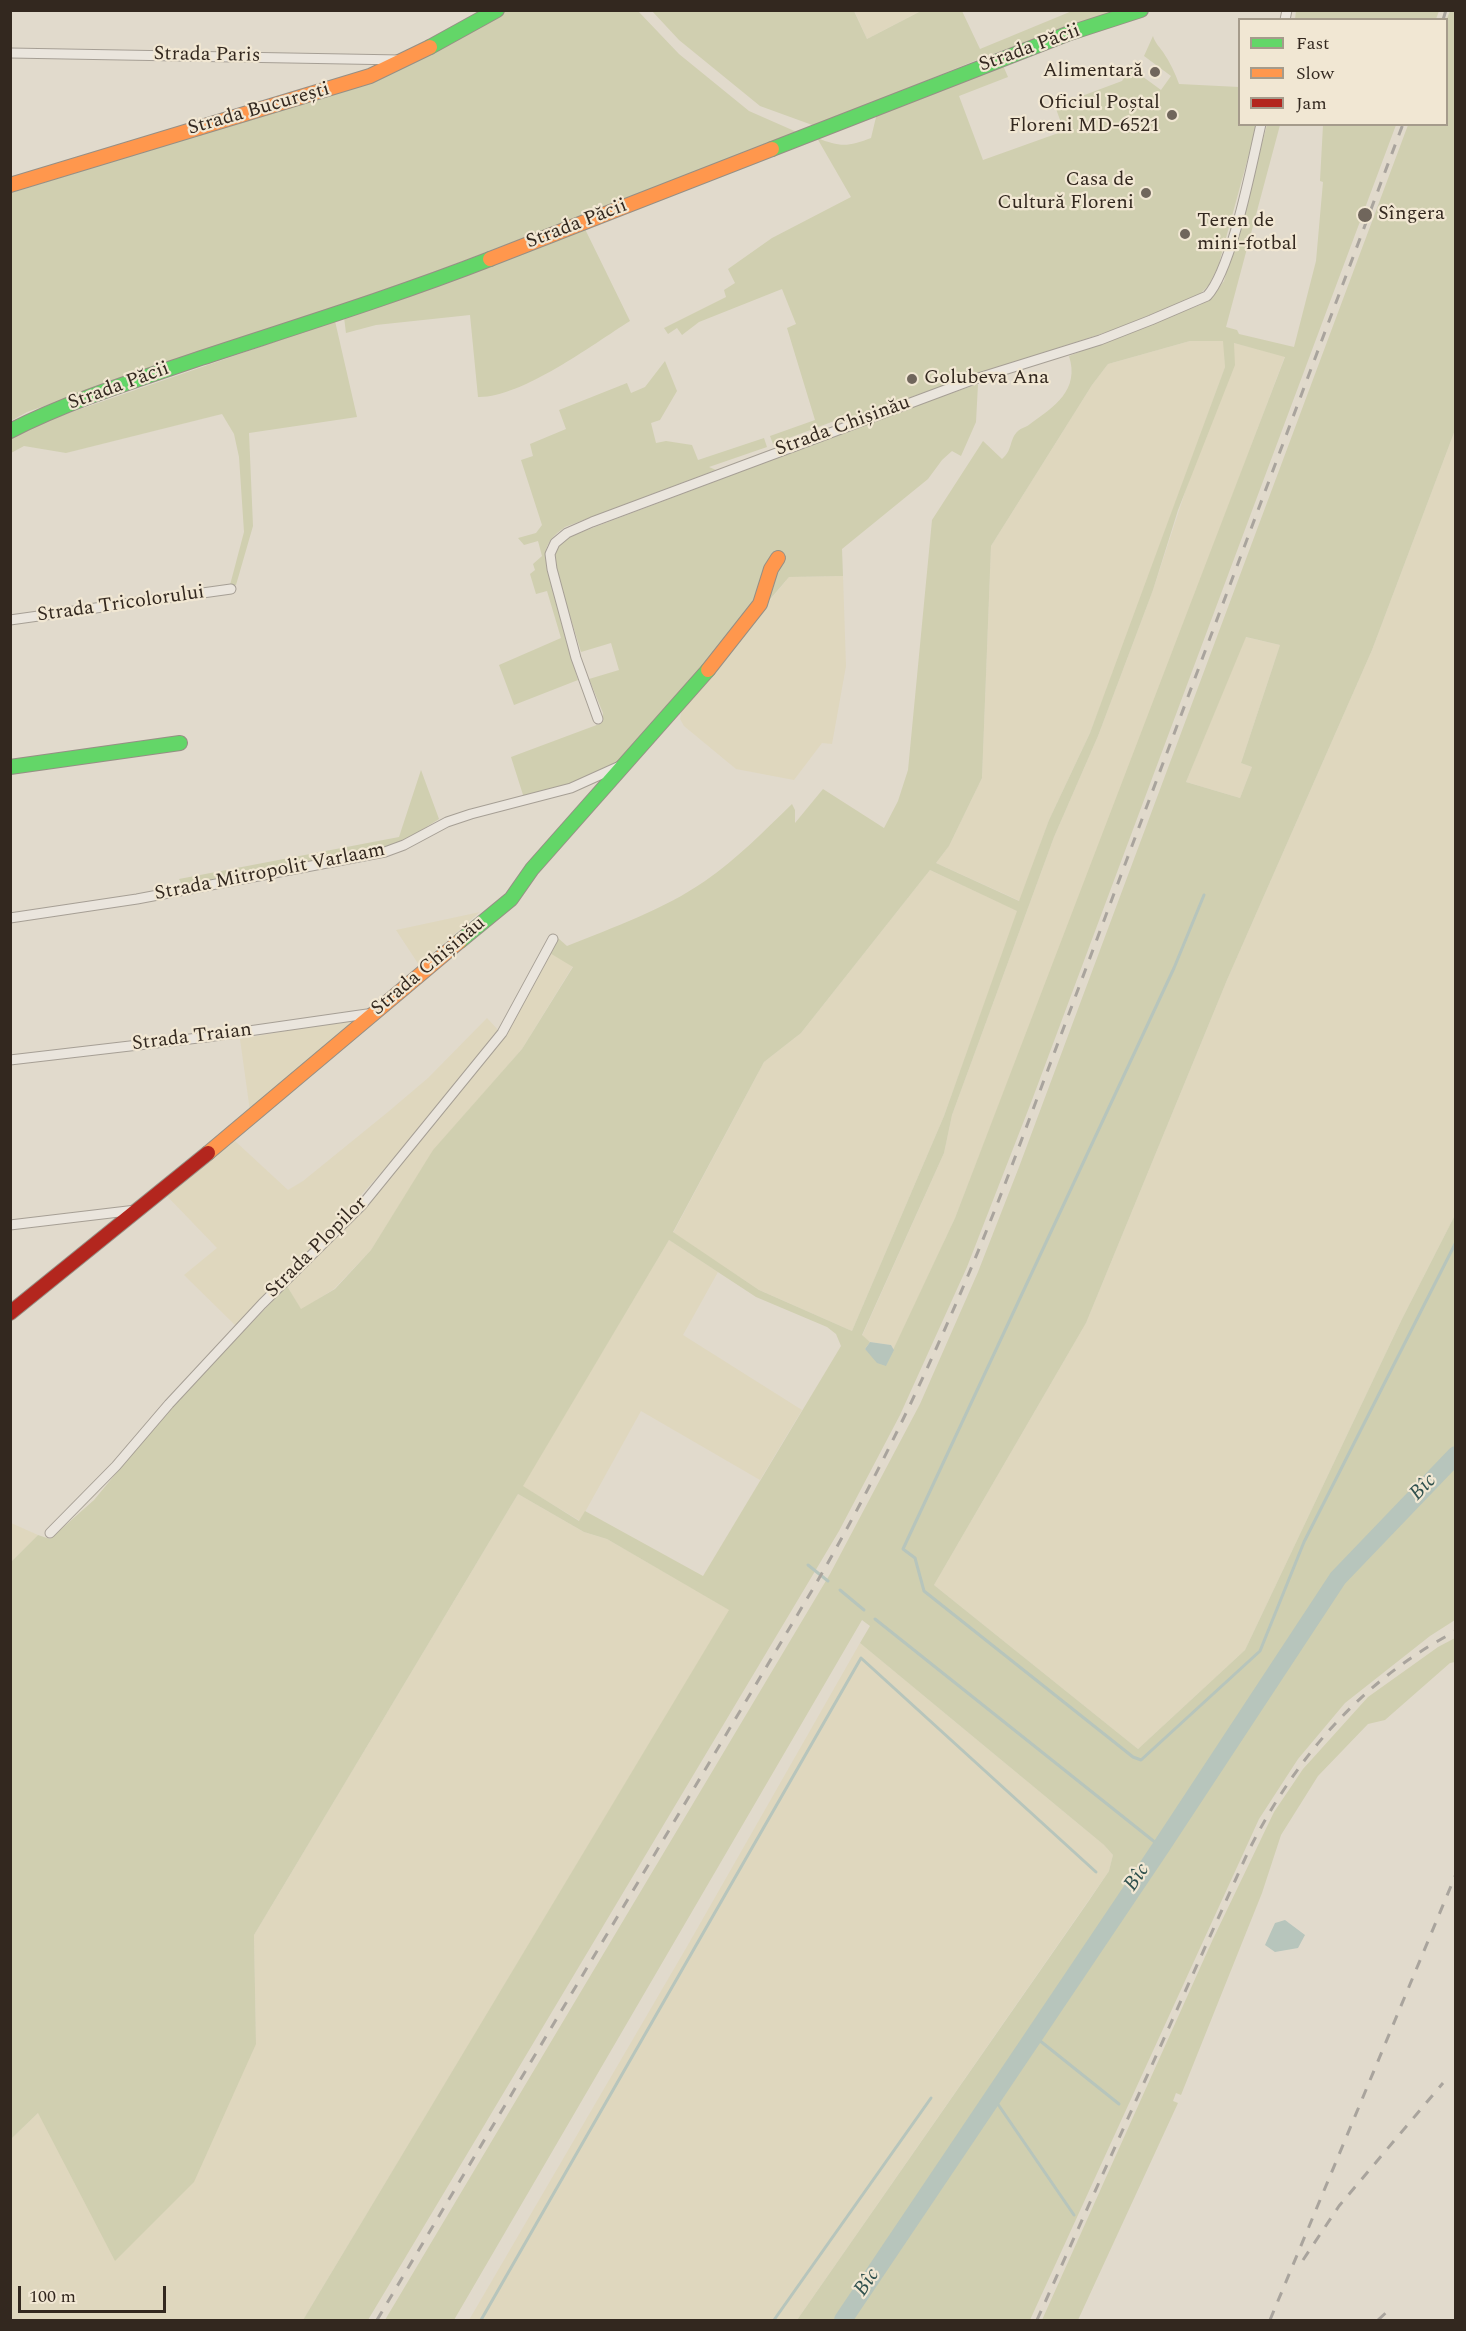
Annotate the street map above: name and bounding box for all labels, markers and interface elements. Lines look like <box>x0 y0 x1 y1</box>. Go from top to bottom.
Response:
legend <box>1238 18 1448 126</box>
street label: Strada Păcii <box>976 20 1084 78</box>
text: Fast <box>1296 30 1329 57</box>
street label: Strada Paris <box>153 43 261 69</box>
place label: Alimentară <box>1043 60 1143 84</box>
text: Slow <box>1296 60 1334 87</box>
marker: Alimentară <box>1148 65 1162 79</box>
street label: Strada București <box>185 78 333 142</box>
text: Jam <box>1296 90 1327 117</box>
place label: Oficiul Poștal Floreni MD-6521 <box>1009 92 1160 139</box>
marker: Oficiul Poștal Floreni MD-6521 <box>1165 108 1179 122</box>
place label: Casa de Cultură Floreni <box>997 169 1134 216</box>
marker: Casa de Cultură Floreni <box>1139 186 1153 200</box>
street label: Strada Păcii <box>523 195 631 255</box>
place label: Sîngera <box>1378 203 1445 227</box>
marker: Sîngera <box>1356 206 1374 224</box>
place label: Teren de mini-fotbal <box>1197 210 1297 257</box>
marker: Teren de mini-fotbal <box>1178 227 1192 241</box>
street label: Strada Păcii <box>65 358 173 416</box>
place label: Golubeva Ana <box>924 367 1049 391</box>
marker: Golubeva Ana <box>905 372 919 386</box>
street label: Strada Chișinău <box>772 391 914 463</box>
street label: Strada Tricolorului <box>36 581 206 629</box>
street label: Strada Mitropolit Varlaam <box>153 839 387 907</box>
street label: Strada Chișinău <box>367 912 491 1022</box>
street label: Strada Traian <box>131 1019 253 1057</box>
street label: Strada Plopilor <box>261 1192 373 1304</box>
water label: Bîc <box>1405 1469 1443 1507</box>
water label: Bîc <box>1120 1859 1156 1897</box>
water label: Bîc <box>850 2264 886 2302</box>
scale bar <box>21 2274 170 2312</box>
text: 100 m <box>29 2283 76 2310</box>

